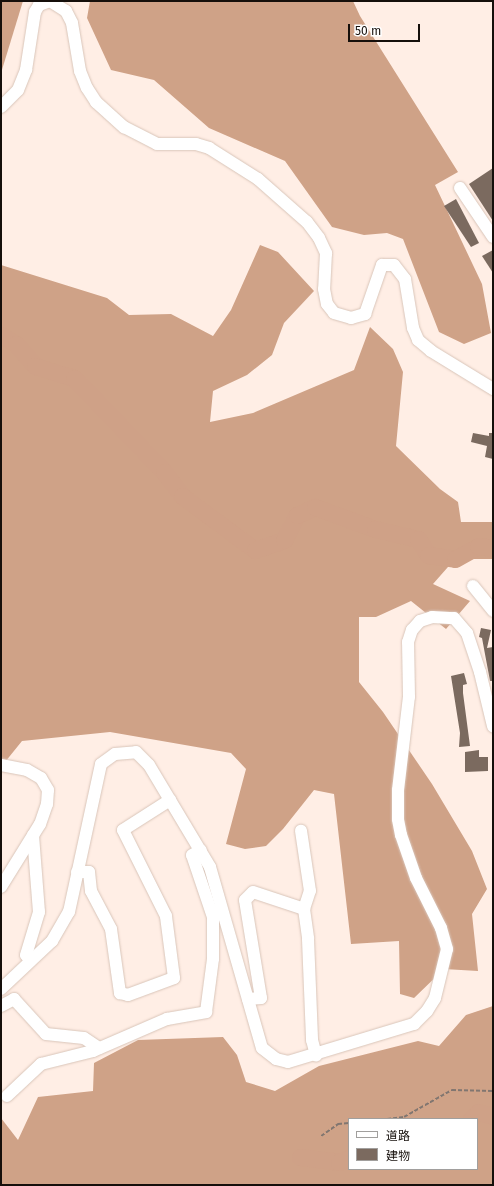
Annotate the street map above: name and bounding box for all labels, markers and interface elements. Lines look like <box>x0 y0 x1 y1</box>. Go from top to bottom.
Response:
scale bar <box>350 16 422 42</box>
text: 50 m <box>355 24 381 38</box>
legend <box>348 1118 478 1170</box>
text: 道路 <box>386 1129 410 1143</box>
text: 建物 <box>386 1149 410 1163</box>

